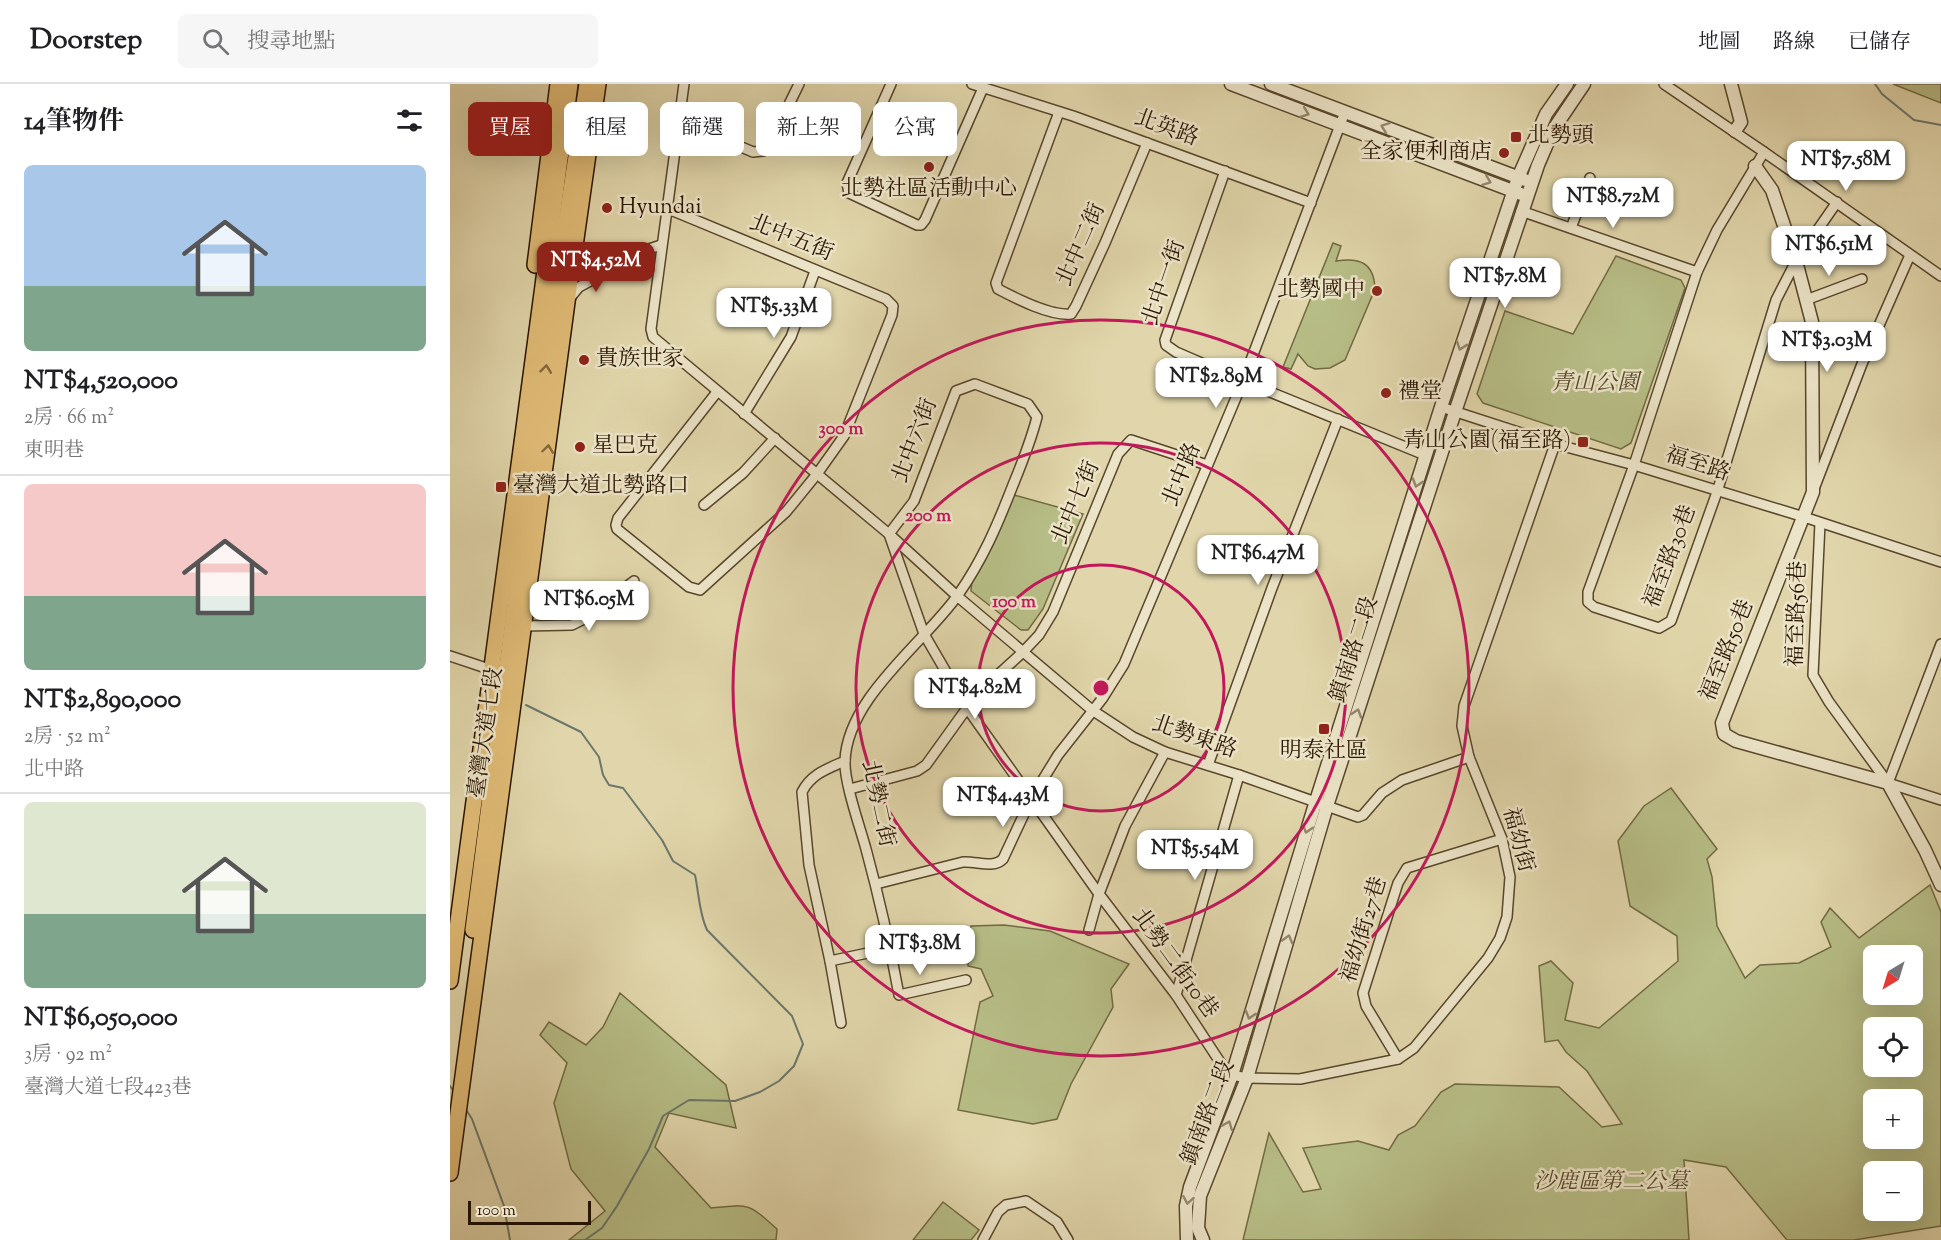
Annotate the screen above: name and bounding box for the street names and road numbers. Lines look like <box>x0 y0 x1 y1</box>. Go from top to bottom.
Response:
street label: 北英路 <box>1130 103 1202 155</box>
street label: 北中二街 <box>1049 198 1115 292</box>
street label: 北中五街 <box>744 208 838 270</box>
street label: 北中一街 <box>1136 236 1194 330</box>
street label: 北中六街 <box>885 394 947 488</box>
street label: 北中路 <box>1156 438 1210 512</box>
street label: 福至路 <box>1661 440 1733 490</box>
street label: 北中七街 <box>1045 456 1109 550</box>
street label: 福至路30巷 <box>1637 501 1705 613</box>
street label: 福至路56巷 <box>1780 560 1816 668</box>
street label: 鎮南路二段 <box>1323 593 1387 707</box>
street label: 福至路50巷 <box>1693 595 1763 707</box>
street label: 臺灣大道七段 <box>462 665 512 801</box>
street label: 北勢東路 <box>1147 709 1241 767</box>
street label: 北勢二街 <box>852 758 902 850</box>
street label: 福幼街 <box>1493 804 1541 876</box>
street label: 福幼街27巷 <box>1334 873 1396 987</box>
street label: 北勢二街10巷 <box>1123 902 1225 1026</box>
street label: 鎮南路二段 <box>1174 1056 1244 1170</box>

